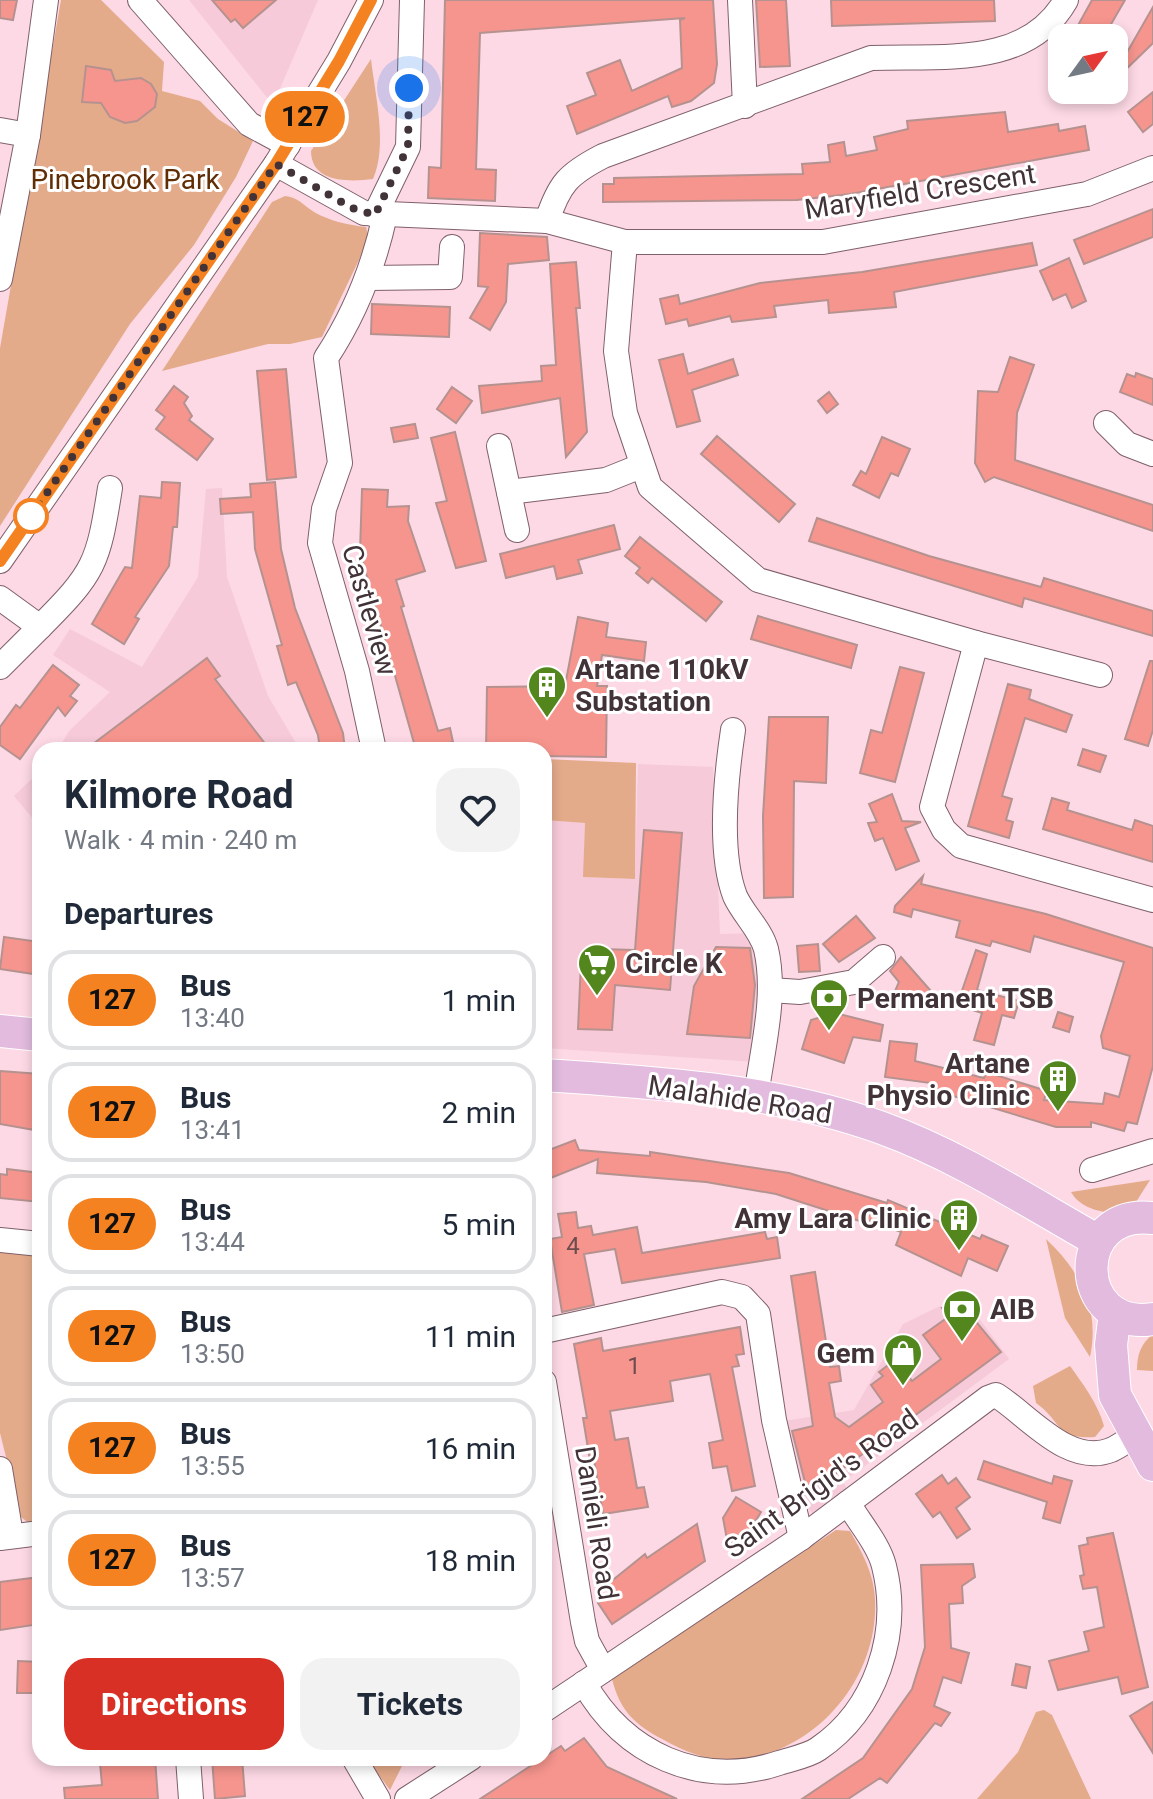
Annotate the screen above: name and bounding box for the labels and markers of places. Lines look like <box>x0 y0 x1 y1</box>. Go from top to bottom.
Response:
unlabelled marker <box>14 499 48 533</box>
place label: Artane 110kV Substation <box>575 653 749 718</box>
building icon: Artane 110kV Substation <box>526 664 568 719</box>
supermarket icon: Circle K <box>576 942 618 997</box>
place label: Circle K <box>625 947 723 980</box>
bank icon: Permanent TSB <box>808 977 850 1032</box>
place label: Permanent TSB <box>857 982 1054 1015</box>
place label: Artane Physio Clinic <box>867 1047 1030 1112</box>
building icon: Artane Physio Clinic <box>1037 1058 1079 1113</box>
building icon: Amy Lara Clinic <box>938 1197 980 1252</box>
place label: Amy Lara Clinic <box>735 1202 931 1235</box>
bank icon: AIB <box>941 1288 983 1343</box>
place label: AIB <box>990 1293 1035 1326</box>
shop icon: Gem <box>882 1332 924 1387</box>
place label: Gem <box>817 1337 875 1370</box>

